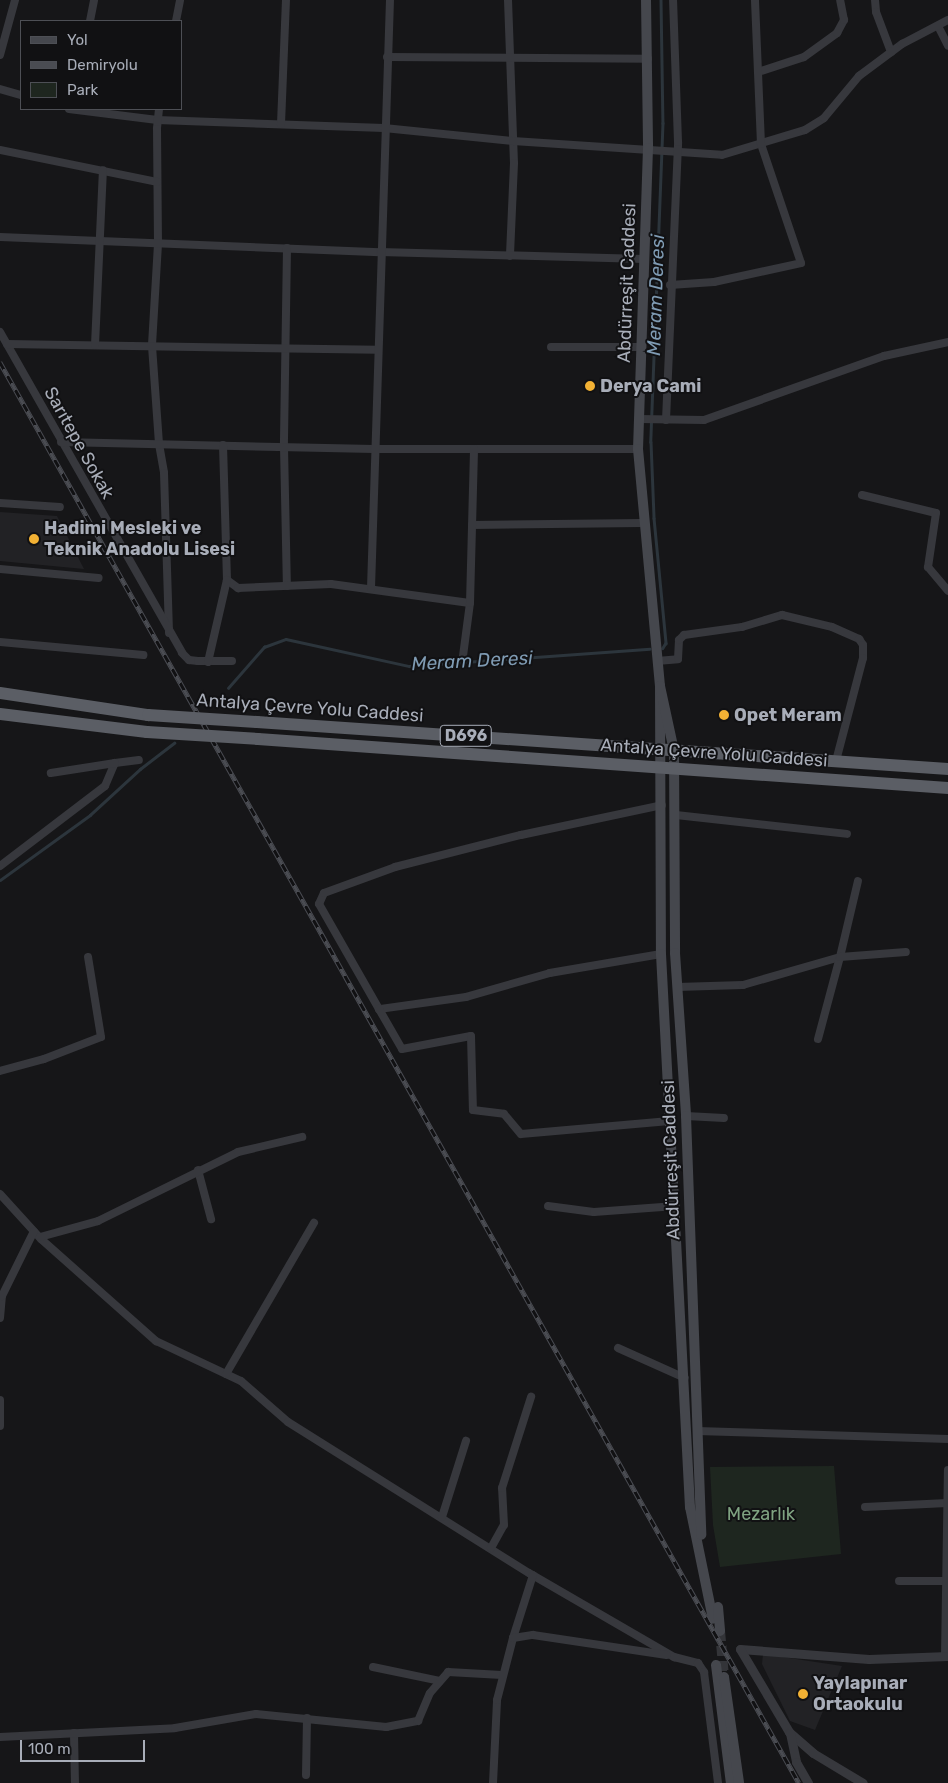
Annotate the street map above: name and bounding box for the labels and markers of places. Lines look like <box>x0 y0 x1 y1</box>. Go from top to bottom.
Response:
place label: Derya Cami <box>600 375 701 397</box>
marker: Derya Cami <box>584 380 596 392</box>
place label: Hadimi Mesleki ve Teknik Anadolu Lisesi <box>44 518 236 560</box>
marker: Hadimi Mesleki ve Teknik Anadolu Lisesi <box>28 533 40 545</box>
place label: Opet Meram <box>734 704 842 726</box>
marker: Opet Meram <box>718 709 730 721</box>
place label: Yaylapınar Ortaokulu <box>813 1673 907 1716</box>
marker: Yaylapınar Ortaokulu <box>797 1688 809 1700</box>

